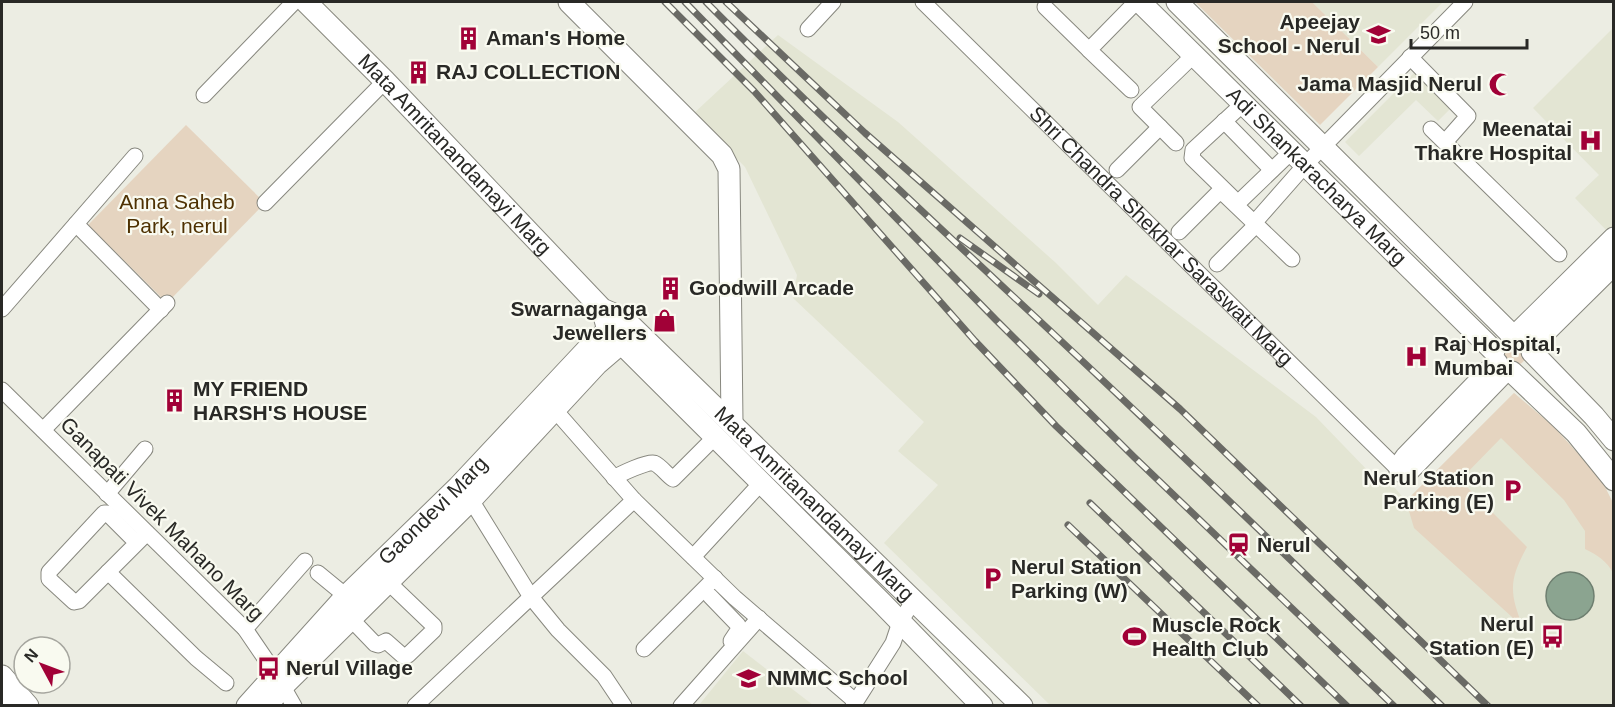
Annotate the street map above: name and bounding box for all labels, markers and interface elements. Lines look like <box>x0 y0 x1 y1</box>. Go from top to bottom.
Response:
place label: Apeejay School - Nerul <box>1218 10 1360 57</box>
scale bar <box>1411 12 1526 50</box>
school or university icon: Apeejay School - Nerul <box>1365 21 1391 47</box>
text: 50 m <box>1420 23 1460 43</box>
building icon: Aman's Home <box>455 25 481 51</box>
place label: Aman's Home <box>486 26 625 49</box>
street label: Mata Amritanandamayi Marg <box>354 49 556 259</box>
building icon: RAJ COLLECTION <box>405 59 431 85</box>
place label: RAJ COLLECTION <box>436 60 620 83</box>
mosque icon: Jama Masjid Nerul <box>1487 71 1513 97</box>
place label: Jama Masjid Nerul <box>1298 72 1482 95</box>
street label: Adi Shankaracharya Marg <box>1222 82 1412 269</box>
street label: Shri Chandra Shekhar Saraswati Marg <box>1025 101 1298 370</box>
place label: Meenatai Thakre Hospital <box>1414 117 1572 164</box>
hospital icon: Meenatai Thakre Hospital <box>1577 128 1603 154</box>
park label: Anna Saheb Park, nerul <box>119 190 235 237</box>
building icon: Goodwill Arcade <box>658 275 684 301</box>
place label: Goodwill Arcade <box>689 276 854 299</box>
place label: Swarnaganga Jewellers <box>510 297 647 344</box>
shop icon: Swarnaganga Jewellers <box>652 308 678 334</box>
place label: Raj Hospital, Mumbai <box>1434 332 1561 379</box>
hospital icon: Raj Hospital, Mumbai <box>1403 343 1429 369</box>
place label: MY FRIEND HARSH'S HOUSE <box>193 377 367 424</box>
building icon: MY FRIEND HARSH'S HOUSE <box>162 388 188 414</box>
street label: Mata Amritanandamayi Marg <box>710 402 919 605</box>
street label: Ganapati Vivek Mahano Marg <box>56 412 269 625</box>
street label: Gaondevi Marg <box>374 451 492 569</box>
place label: Nerul Station Parking (E) <box>1363 466 1494 513</box>
parking icon: Nerul Station Parking (E) <box>1499 477 1525 503</box>
station icon: Nerul <box>1226 532 1252 558</box>
place label: Nerul <box>1257 533 1311 556</box>
place label: Nerul Station Parking (W) <box>1011 555 1142 602</box>
parking icon: Nerul Station Parking (W) <box>980 566 1006 592</box>
place label: Nerul Station (E) <box>1429 612 1534 659</box>
place label: Muscle Rock Health Club <box>1152 613 1281 660</box>
bus stop icon: Nerul Station (E) <box>1539 623 1565 649</box>
sports icon: Muscle Rock Health Club <box>1121 624 1147 650</box>
north arrow <box>12 635 72 695</box>
text: N <box>21 646 41 665</box>
bus stop icon: Nerul Village <box>255 655 281 681</box>
place label: Nerul Village <box>286 656 413 679</box>
school or university icon: NMMC School <box>736 665 762 691</box>
place label: NMMC School <box>767 666 908 689</box>

